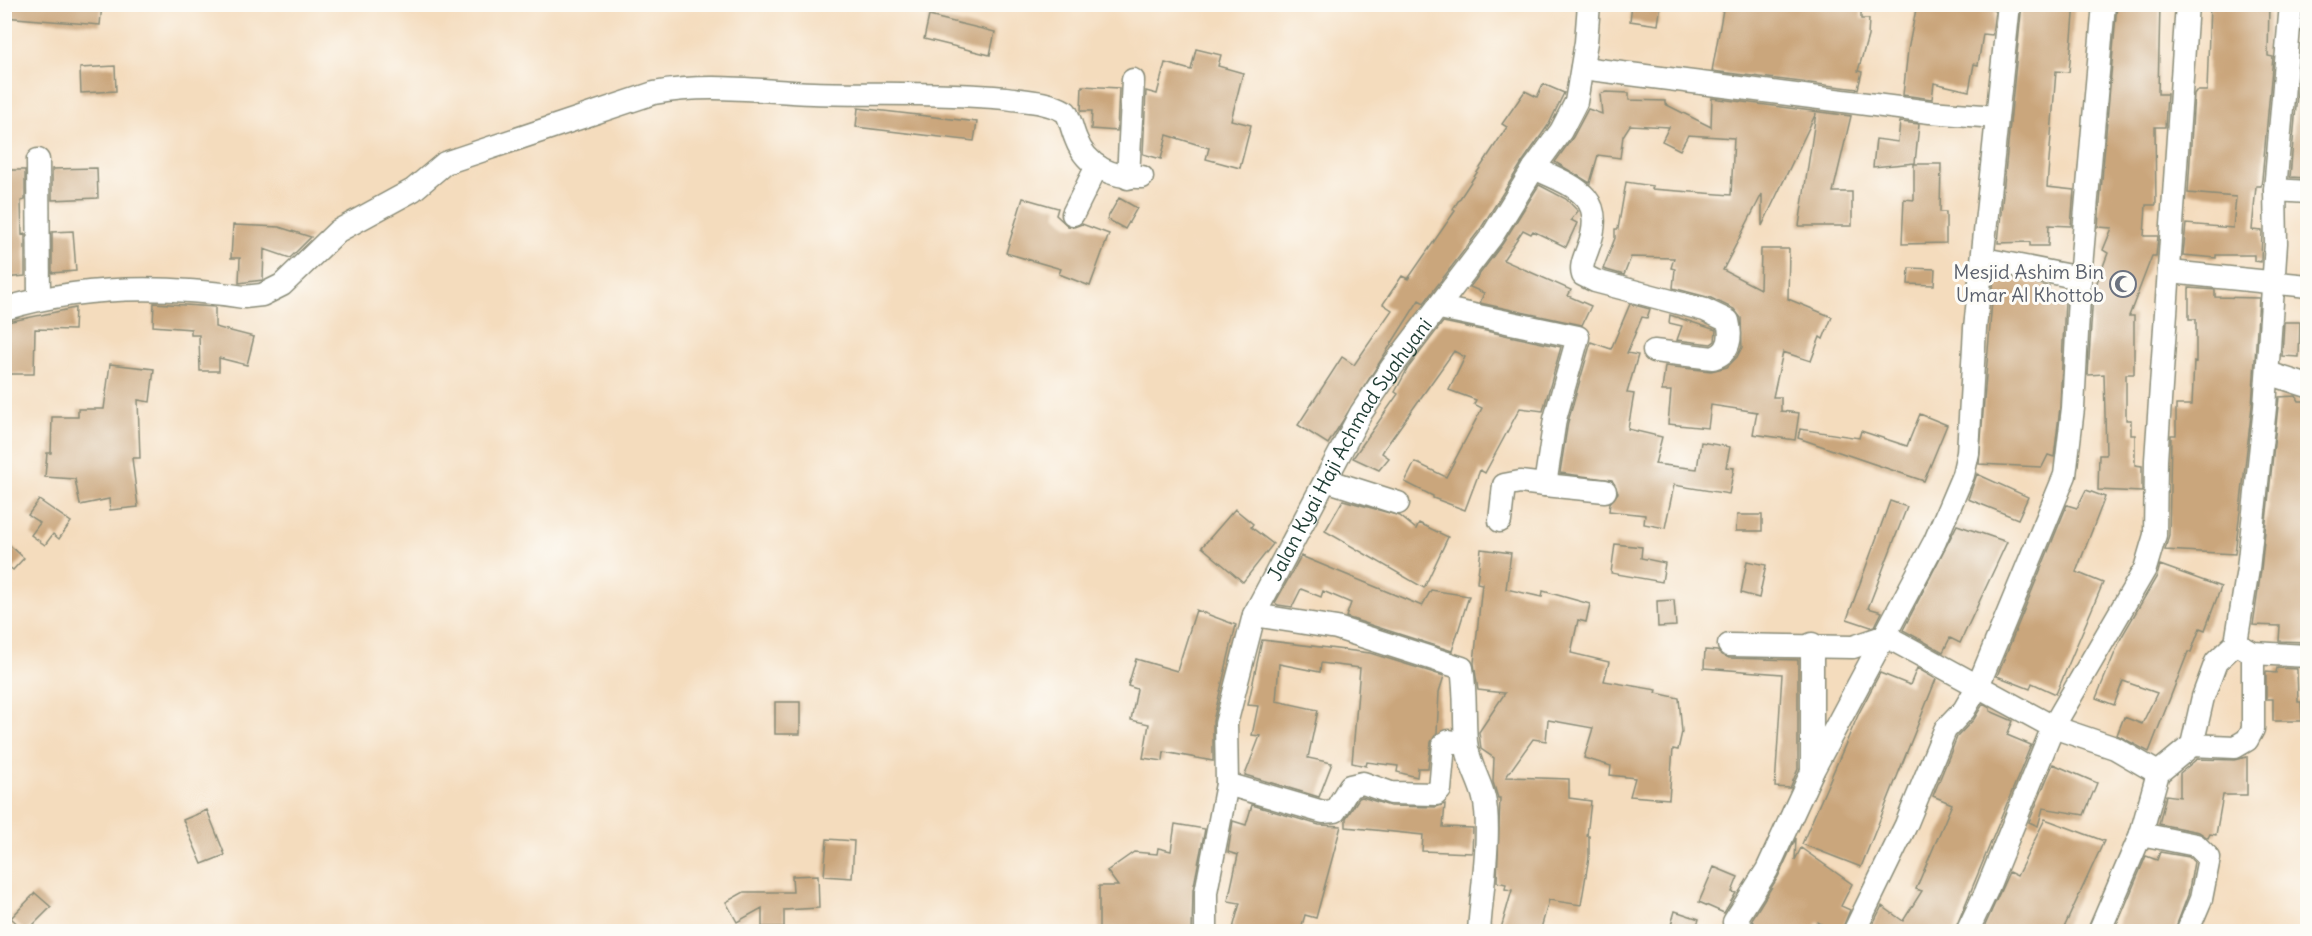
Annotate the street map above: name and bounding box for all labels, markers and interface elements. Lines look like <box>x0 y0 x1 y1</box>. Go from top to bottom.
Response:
place label: Mesjid Ashim Bin Umar Al Khottob <box>1953 259 2104 307</box>
mosque icon: Mesjid Ashim Bin Umar Al Khottob <box>2108 269 2138 299</box>
street label: Jalan Kyai Haji Achmad Syahyani <box>1261 313 1437 585</box>

